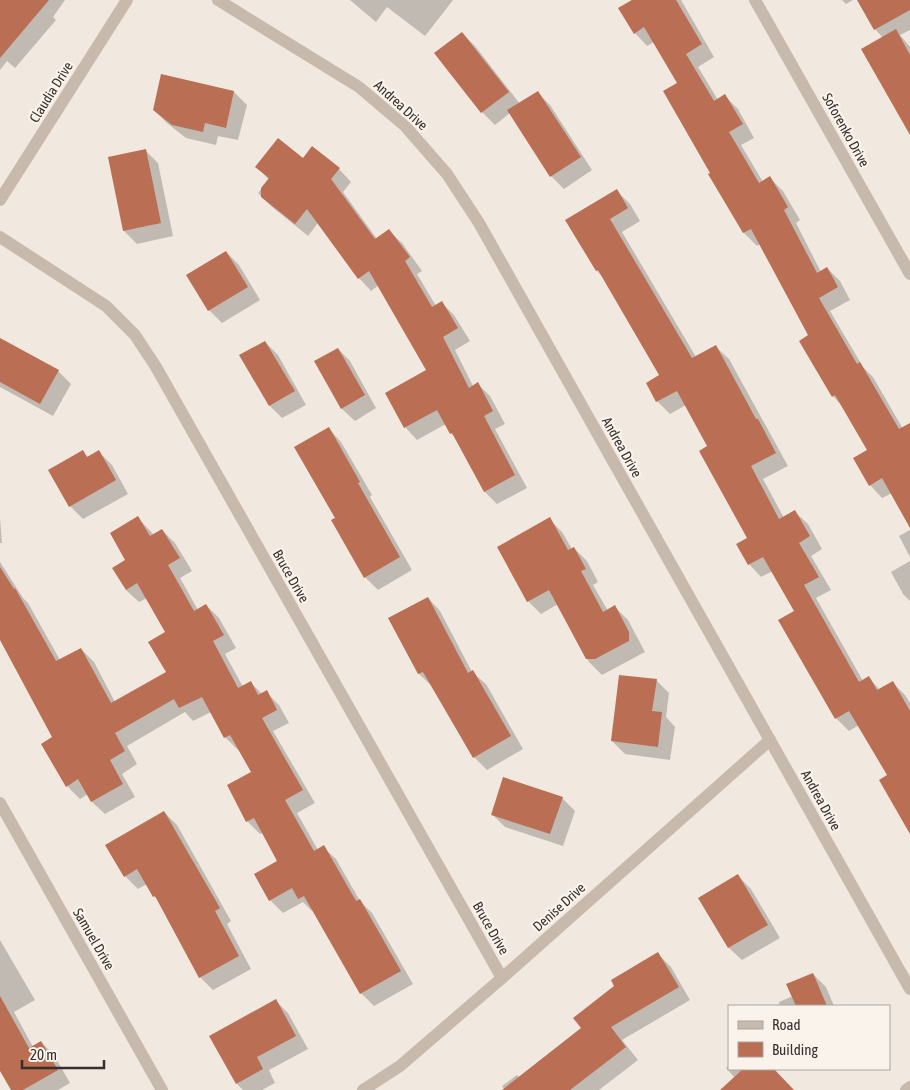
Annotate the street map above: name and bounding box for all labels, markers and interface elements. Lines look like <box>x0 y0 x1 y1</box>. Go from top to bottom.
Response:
street label: Claudia Drive <box>26 59 76 125</box>
street label: Andrea Drive <box>371 77 431 133</box>
street label: Soforenko Drive <box>819 90 873 170</box>
street label: Andrea Drive <box>599 414 645 480</box>
street label: Bruce Drive <box>270 547 312 605</box>
street label: Andrea Drive <box>798 767 844 833</box>
street label: Denise Drive <box>530 879 588 935</box>
street label: Bruce Drive <box>470 899 512 957</box>
street label: Samuel Drive <box>70 905 118 973</box>
legend <box>728 1005 890 1070</box>
text: Road <box>772 1016 801 1033</box>
scale bar <box>22 1038 105 1070</box>
text: Building <box>772 1041 818 1058</box>
text: 20 m <box>30 1046 57 1063</box>

